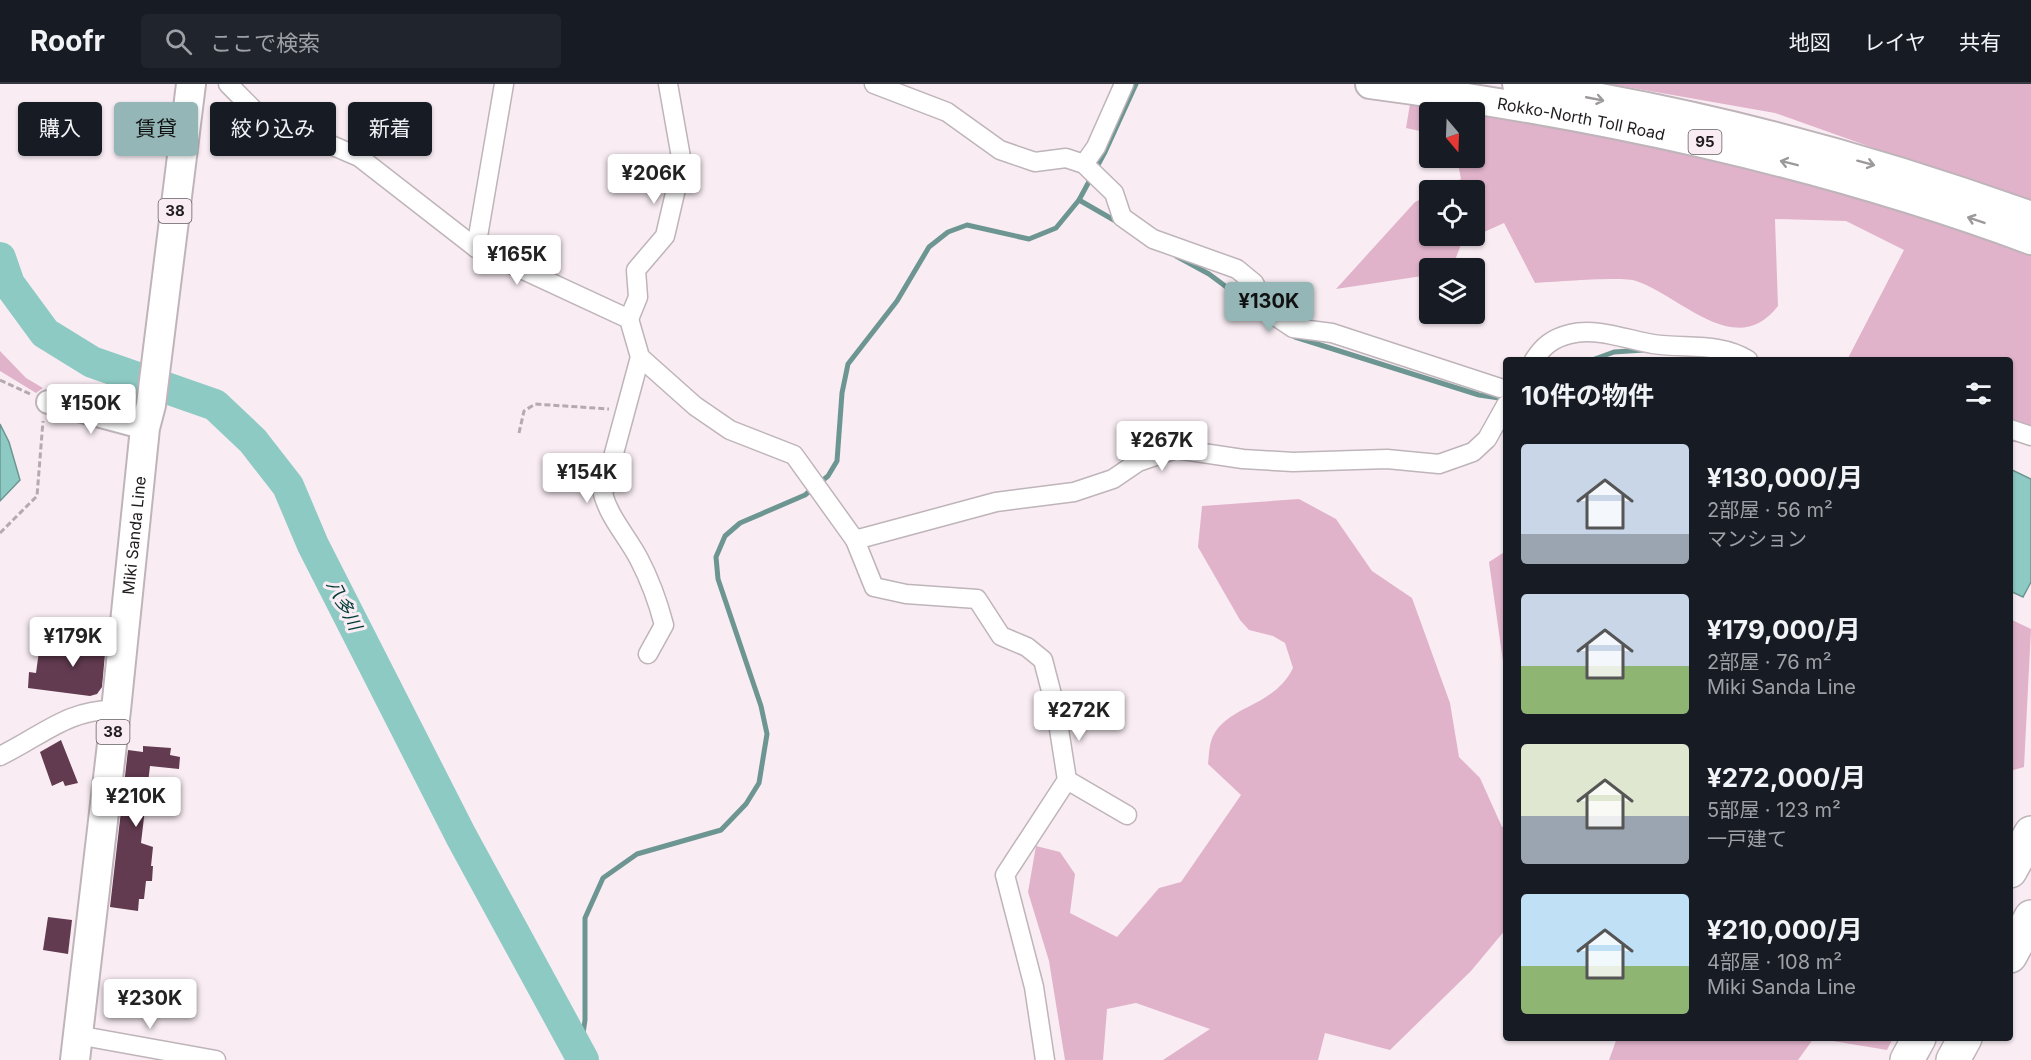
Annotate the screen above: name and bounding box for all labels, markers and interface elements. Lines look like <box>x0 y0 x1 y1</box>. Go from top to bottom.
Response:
search box <box>141 14 561 68</box>
text: Roofr <box>30 24 105 58</box>
icon: search <box>162 25 195 58</box>
text: ここで検索 <box>210 30 320 56</box>
text: 地図 <box>1789 30 1831 55</box>
text: レイヤ <box>1864 30 1926 55</box>
text: 共有 <box>1959 30 2001 55</box>
street label: Rokko-North Toll Road <box>1496 93 1667 144</box>
one-way arrow <box>1585 94 1604 105</box>
chip: 購入 <box>18 102 102 156</box>
chip: 賃貸 <box>114 102 198 156</box>
chip: 絞り込み <box>210 102 336 156</box>
chip: 新着 <box>348 102 432 156</box>
north arrow <box>1419 102 1485 168</box>
map controls <box>1419 102 1485 324</box>
road number: 95 <box>1688 130 1722 154</box>
pin: ¥206K <box>612 154 696 205</box>
one-way arrow <box>1780 157 1799 169</box>
one-way arrow <box>1856 158 1875 170</box>
text: ¥206K <box>622 161 686 185</box>
button: locate <box>1419 180 1485 246</box>
road number: 38 <box>158 199 192 223</box>
one-way arrow <box>1967 213 1986 224</box>
pin: ¥165K <box>475 235 559 286</box>
text: ¥165K <box>487 242 547 266</box>
button: layers <box>1419 258 1485 324</box>
pin: ¥130K <box>1227 282 1311 333</box>
text: ¥130K <box>1239 289 1299 313</box>
icon: filters <box>1962 377 1995 410</box>
text: 10件の物件 <box>1521 380 1654 411</box>
pin: ¥150K <box>49 384 133 435</box>
text: ¥150K <box>61 391 121 415</box>
pin: ¥267K <box>1120 421 1204 472</box>
text: ¥267K <box>1130 428 1194 452</box>
pin: ¥154K <box>545 453 629 504</box>
text: ¥154K <box>557 460 617 484</box>
text: ¥130,000/月 <box>1707 462 1863 493</box>
icon: home <box>1569 468 1641 540</box>
street label: Miki Sanda Line <box>118 475 150 596</box>
text: 2部屋 · 56 m² <box>1707 498 1833 522</box>
text: マンション <box>1707 527 1807 551</box>
water label: 八多川 <box>323 576 367 635</box>
text: ¥179,000/月 <box>1707 614 1861 645</box>
pin: ¥179K <box>31 617 115 668</box>
icon: home <box>1569 618 1641 690</box>
text: ¥179K <box>44 624 102 648</box>
text: 2部屋 · 76 m² <box>1707 650 1832 674</box>
text: Miki Sanda Line <box>1707 675 1856 699</box>
pin: ¥272K <box>1037 691 1121 742</box>
text: ¥272K <box>1048 698 1110 722</box>
road number: 38 <box>96 720 130 744</box>
text: ¥272,000/月 <box>1707 762 1866 793</box>
icon: home <box>1569 768 1641 840</box>
pin: ¥210K <box>94 777 178 828</box>
text: ¥210K <box>106 784 166 808</box>
text: 5部屋 · 123 m² <box>1707 798 1841 822</box>
text: 一戸建て <box>1707 827 1787 851</box>
text: ¥210,000/月 <box>1707 914 1863 945</box>
icon: home <box>1569 918 1641 990</box>
text: 4部屋 · 108 m² <box>1707 950 1842 974</box>
text: Miki Sanda Line <box>1707 975 1856 999</box>
pin: ¥230K <box>108 979 192 1030</box>
text: ¥230K <box>118 986 182 1010</box>

